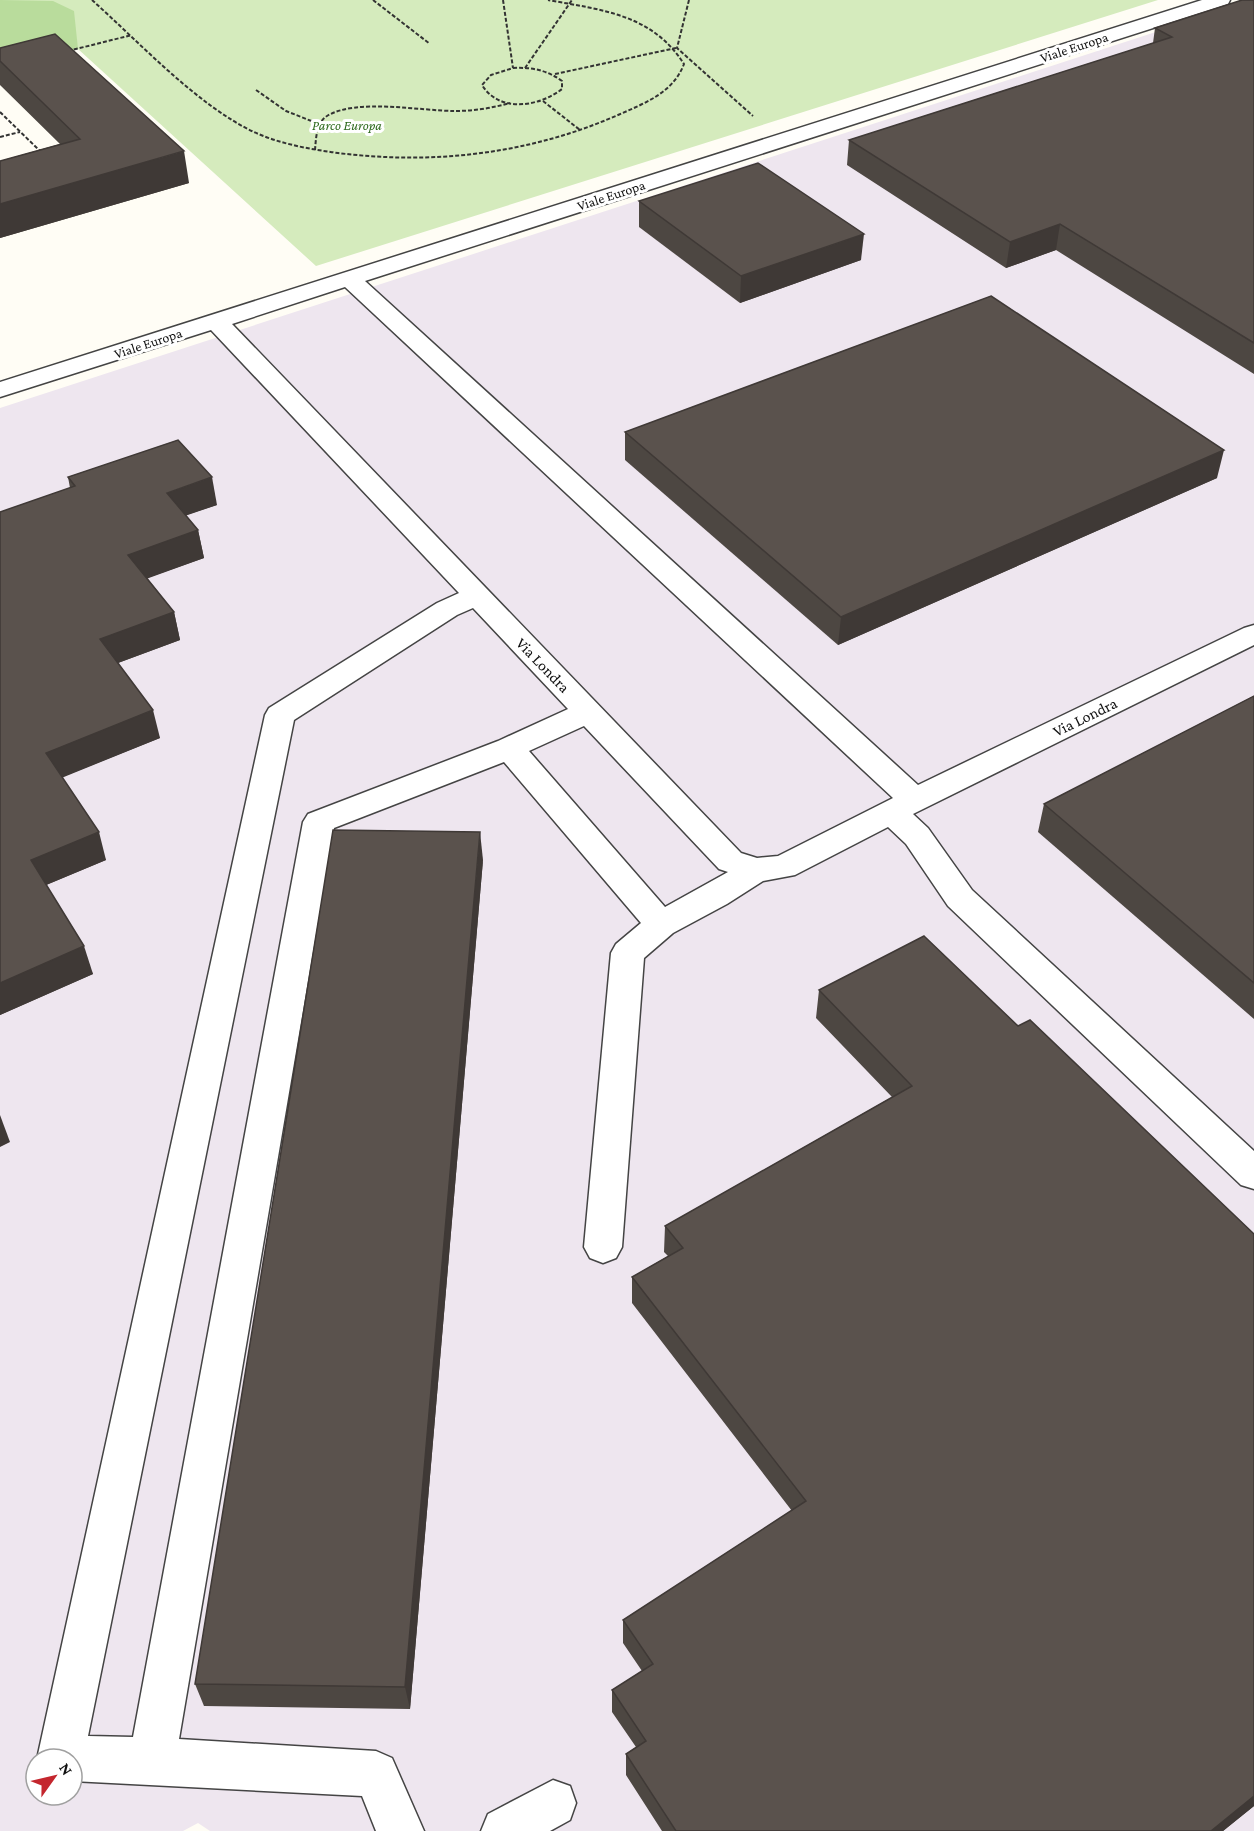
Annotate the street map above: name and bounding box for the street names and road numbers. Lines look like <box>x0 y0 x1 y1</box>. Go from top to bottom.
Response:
street label: Viale Europa <box>1038 28 1111 66</box>
street label: Viale Europa <box>575 176 648 214</box>
street label: Viale Europa <box>112 324 185 362</box>
street label: Via Londra <box>513 634 574 696</box>
street label: Via Londra <box>1050 694 1120 740</box>

